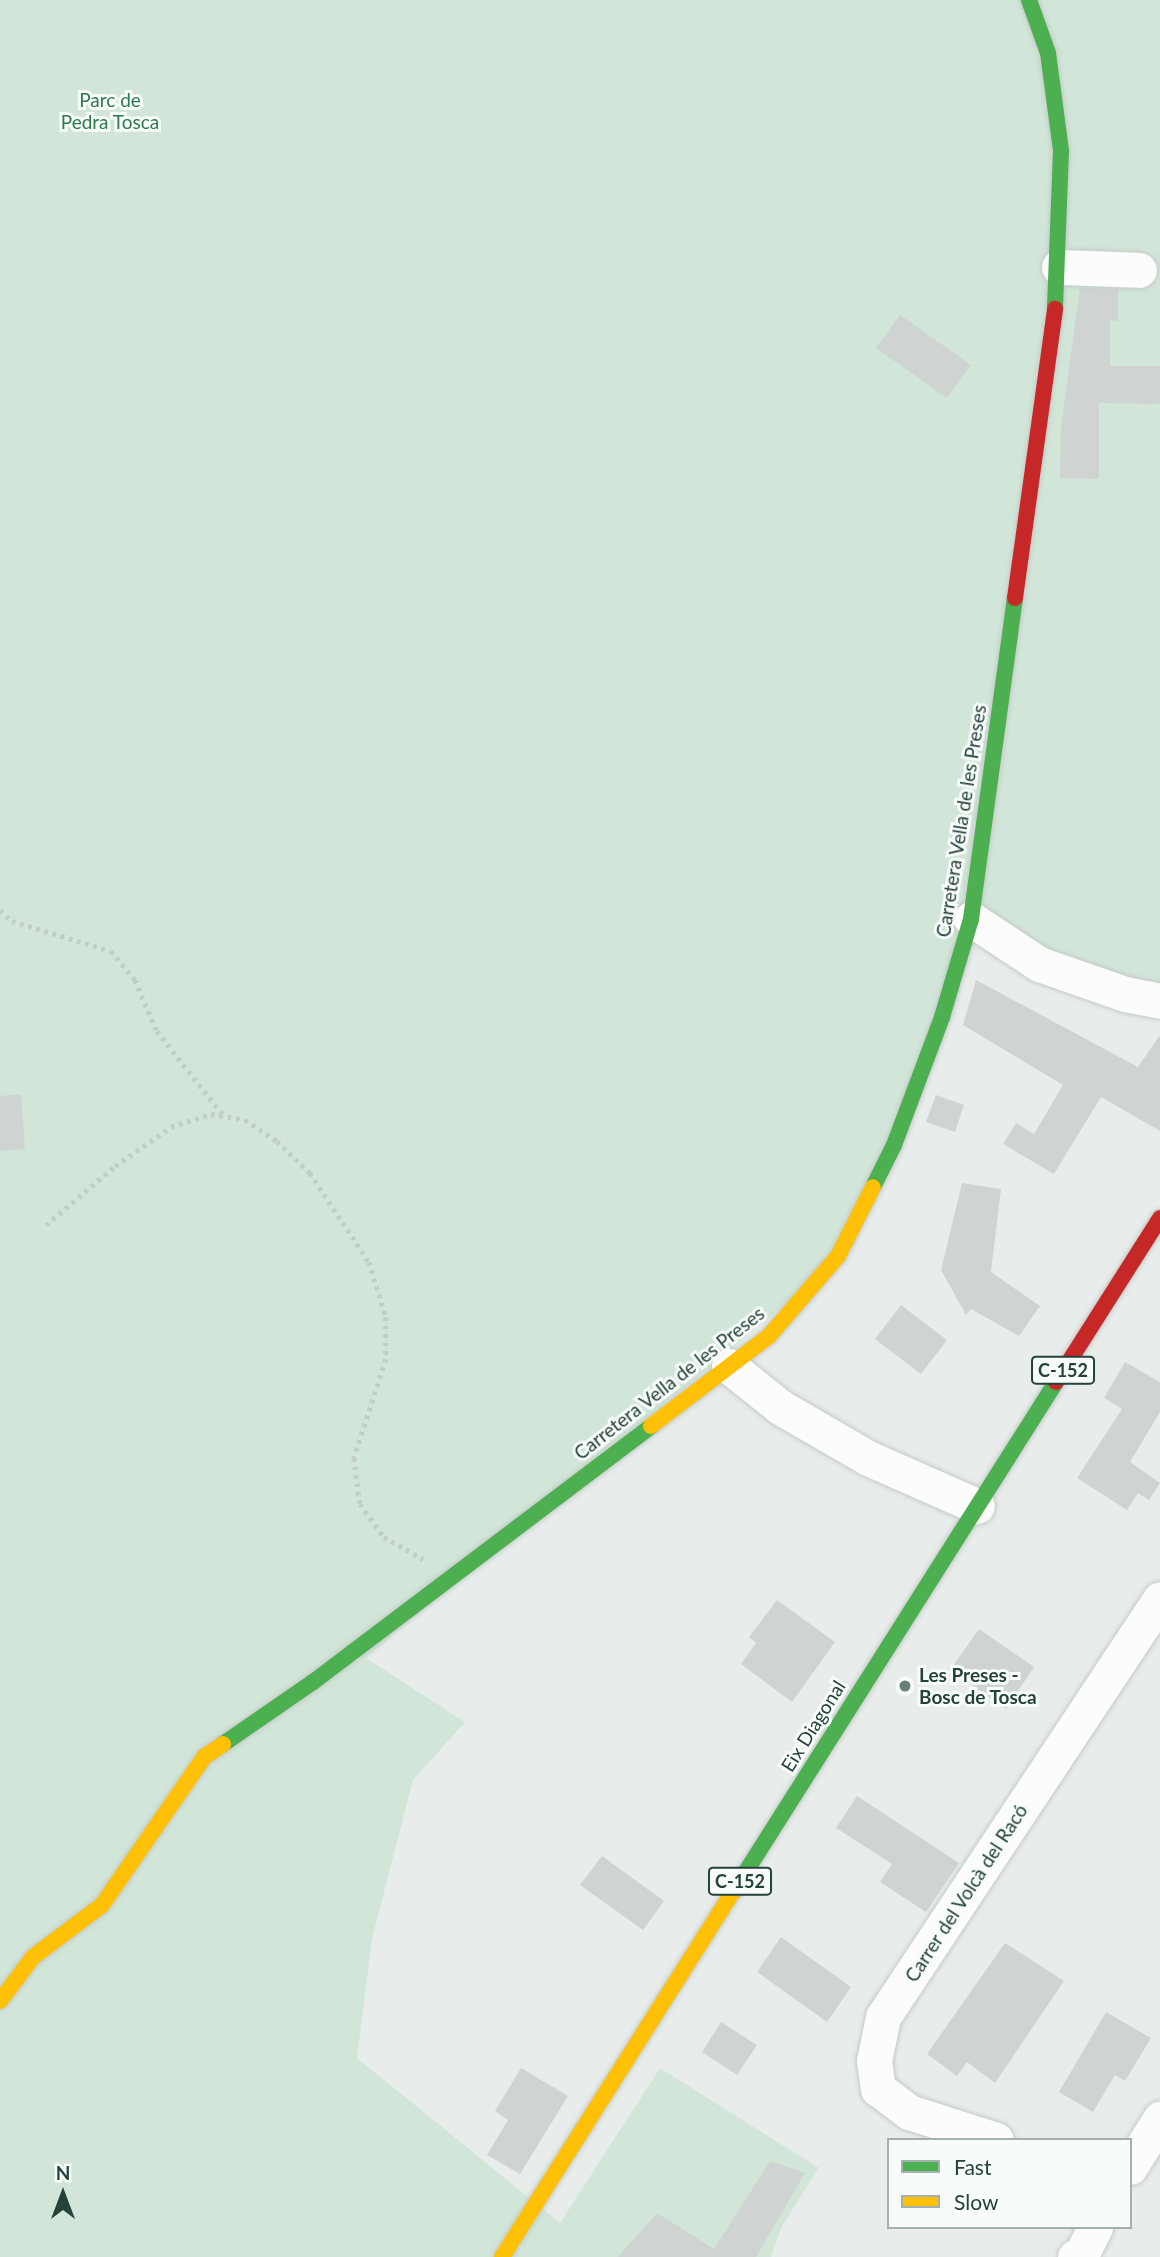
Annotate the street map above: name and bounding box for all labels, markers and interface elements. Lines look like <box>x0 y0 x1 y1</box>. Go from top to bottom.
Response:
park label: Parc de Pedra Tosca <box>60 89 160 133</box>
street label: Carretera Vella de les Preses <box>931 703 991 939</box>
street label: Carretera Vella de les Preses <box>569 1302 769 1464</box>
road number: C-152 <box>1030 1356 1096 1385</box>
place label: Les Preses - Bosc de Tosca <box>919 1664 1037 1708</box>
street label: Eix Diagonal <box>776 1676 850 1776</box>
marker: Les Preses - Bosc de Tosca <box>897 1678 913 1694</box>
street label: Carrer del Volcà del Racó <box>900 1799 1032 1987</box>
road number: C-152 <box>707 1867 773 1896</box>
legend <box>887 2138 1132 2229</box>
text: Fast <box>954 2154 991 2179</box>
north arrow <box>28 2159 98 2229</box>
text: N <box>56 2161 70 2184</box>
text: Slow <box>954 2189 998 2214</box>

